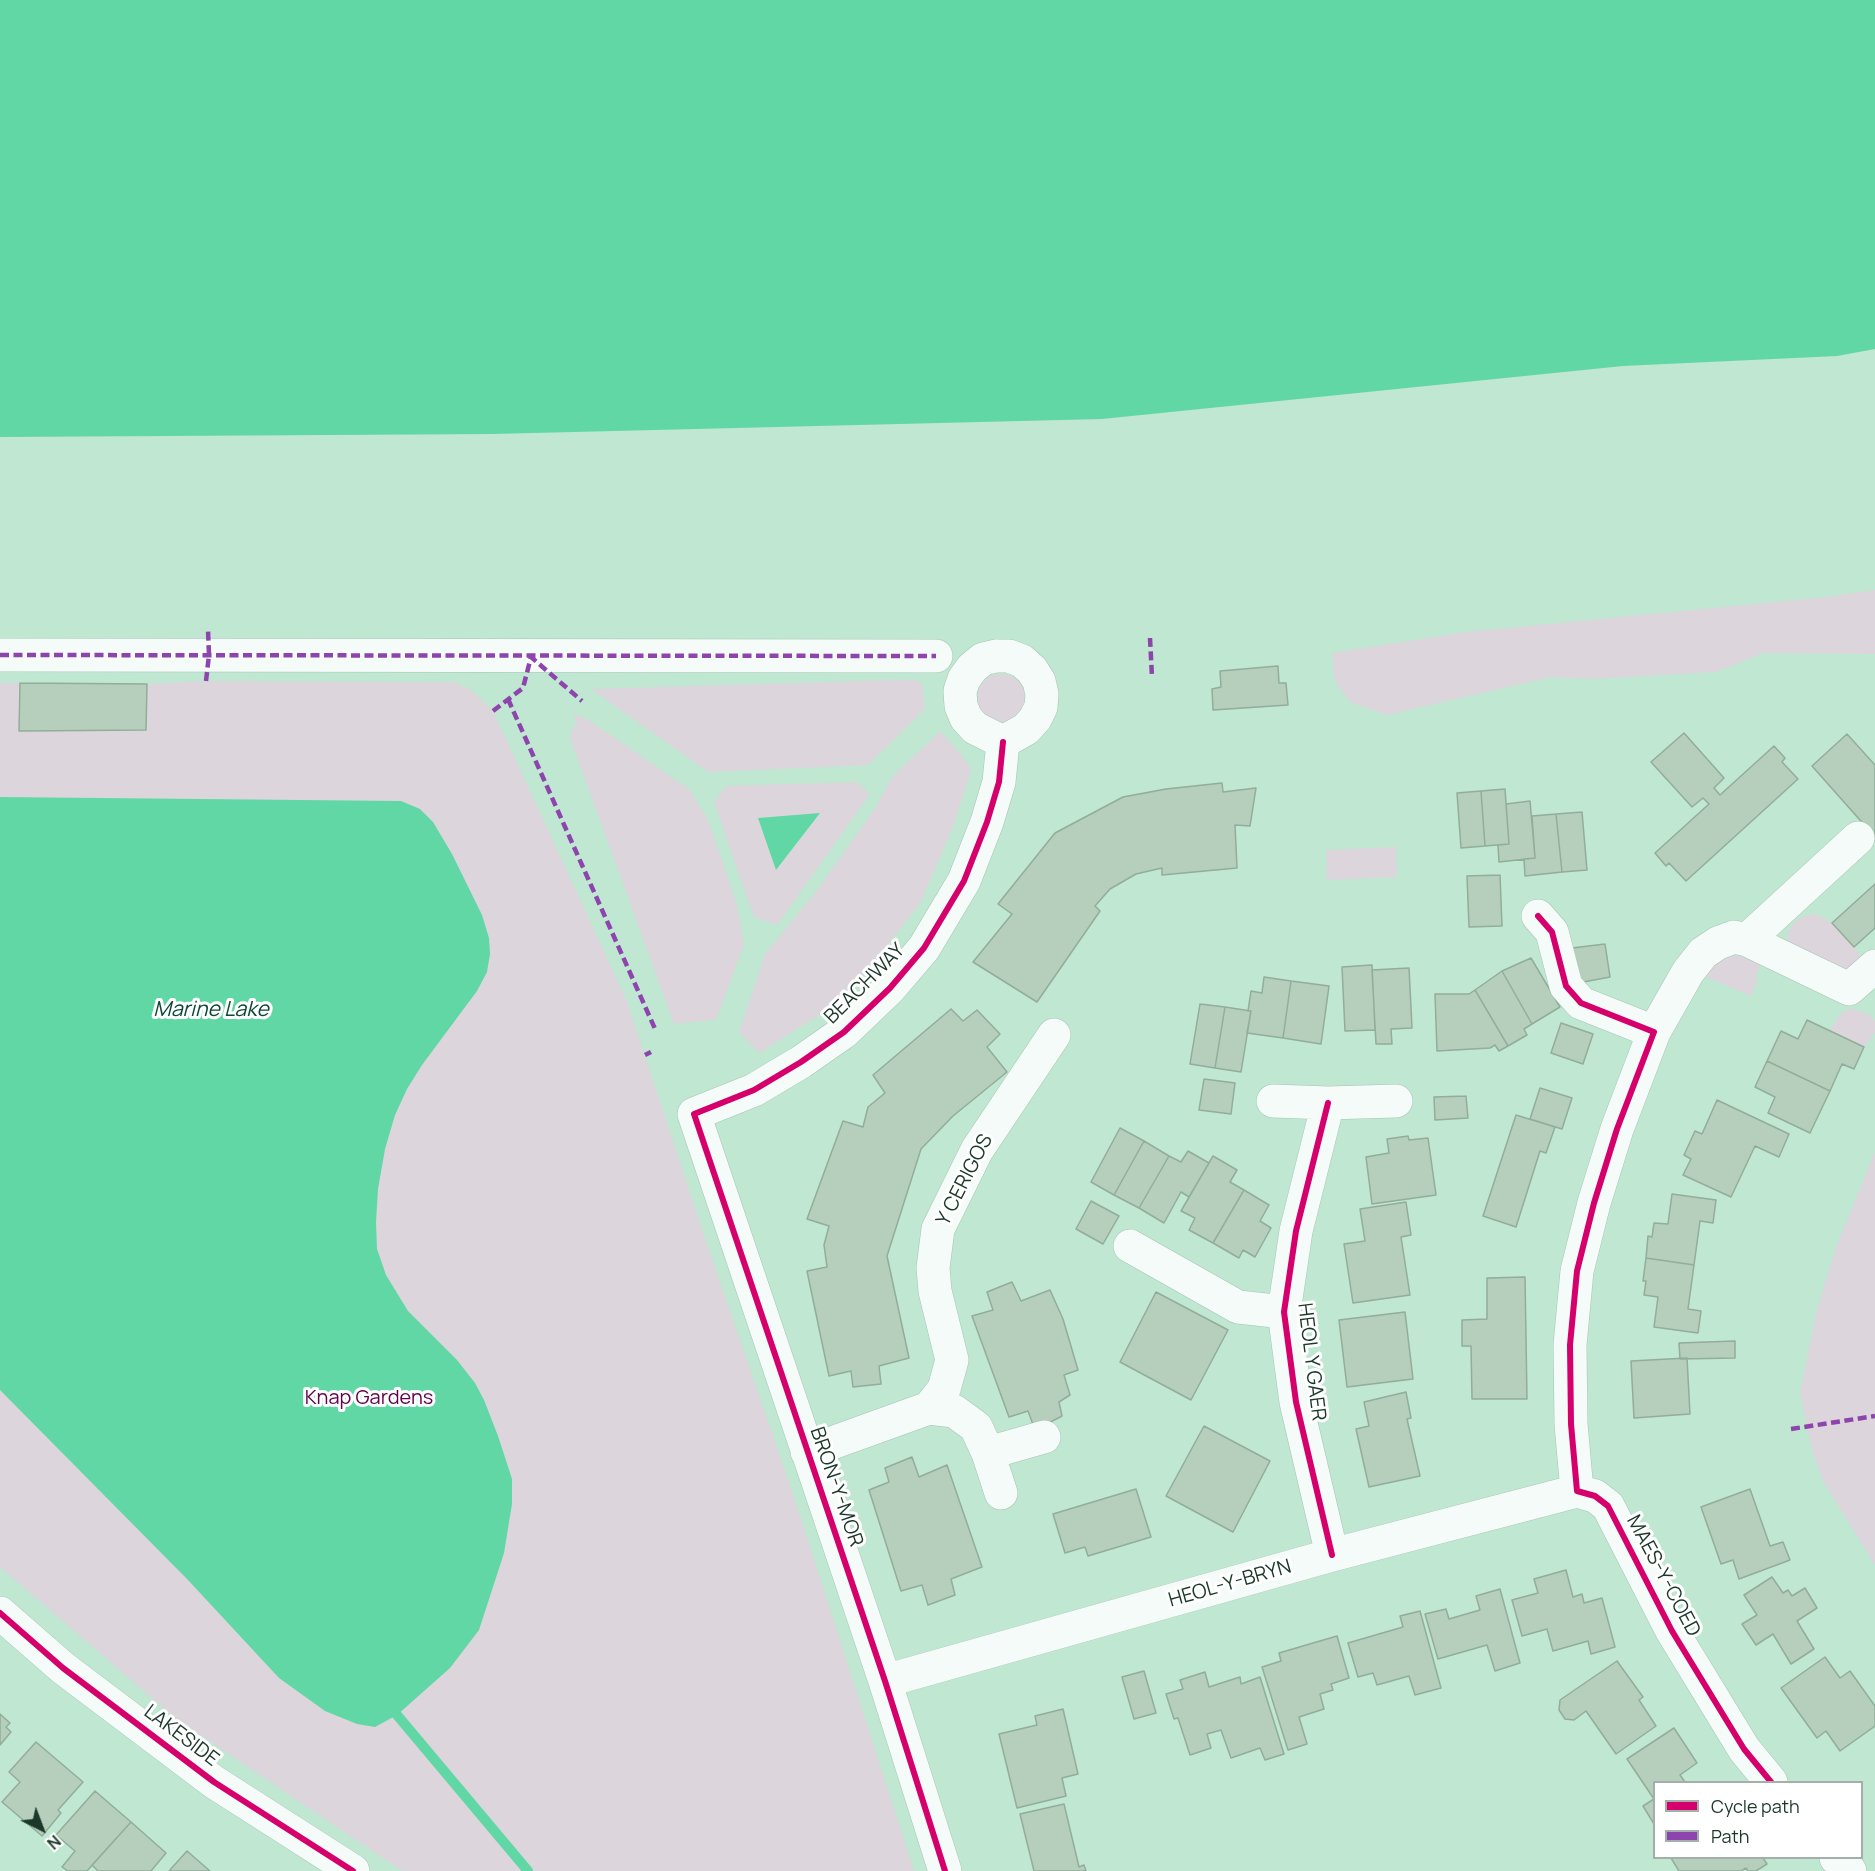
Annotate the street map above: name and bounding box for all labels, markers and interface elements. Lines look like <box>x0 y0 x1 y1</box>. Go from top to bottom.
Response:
street label: BEACHWAY <box>820 939 910 1029</box>
water label: Marine Lake <box>153 997 269 1023</box>
street label: Y CERIGOS <box>932 1130 998 1230</box>
street label: HEOL Y GAER <box>1292 1302 1330 1422</box>
park label: Knap Gardens <box>305 1386 433 1410</box>
street label: BRON-Y-MOR <box>804 1424 868 1550</box>
street label: MAES-Y-COED <box>1621 1511 1705 1641</box>
street label: HEOL-Y-BRYN <box>1166 1555 1294 1613</box>
street label: LAKESIDE <box>139 1700 223 1772</box>
legend <box>1653 1781 1863 1859</box>
text: Cycle path <box>1711 1794 1800 1818</box>
north arrow <box>12 1799 72 1859</box>
text: Path <box>1711 1824 1749 1848</box>
text: N <box>42 1830 66 1854</box>

